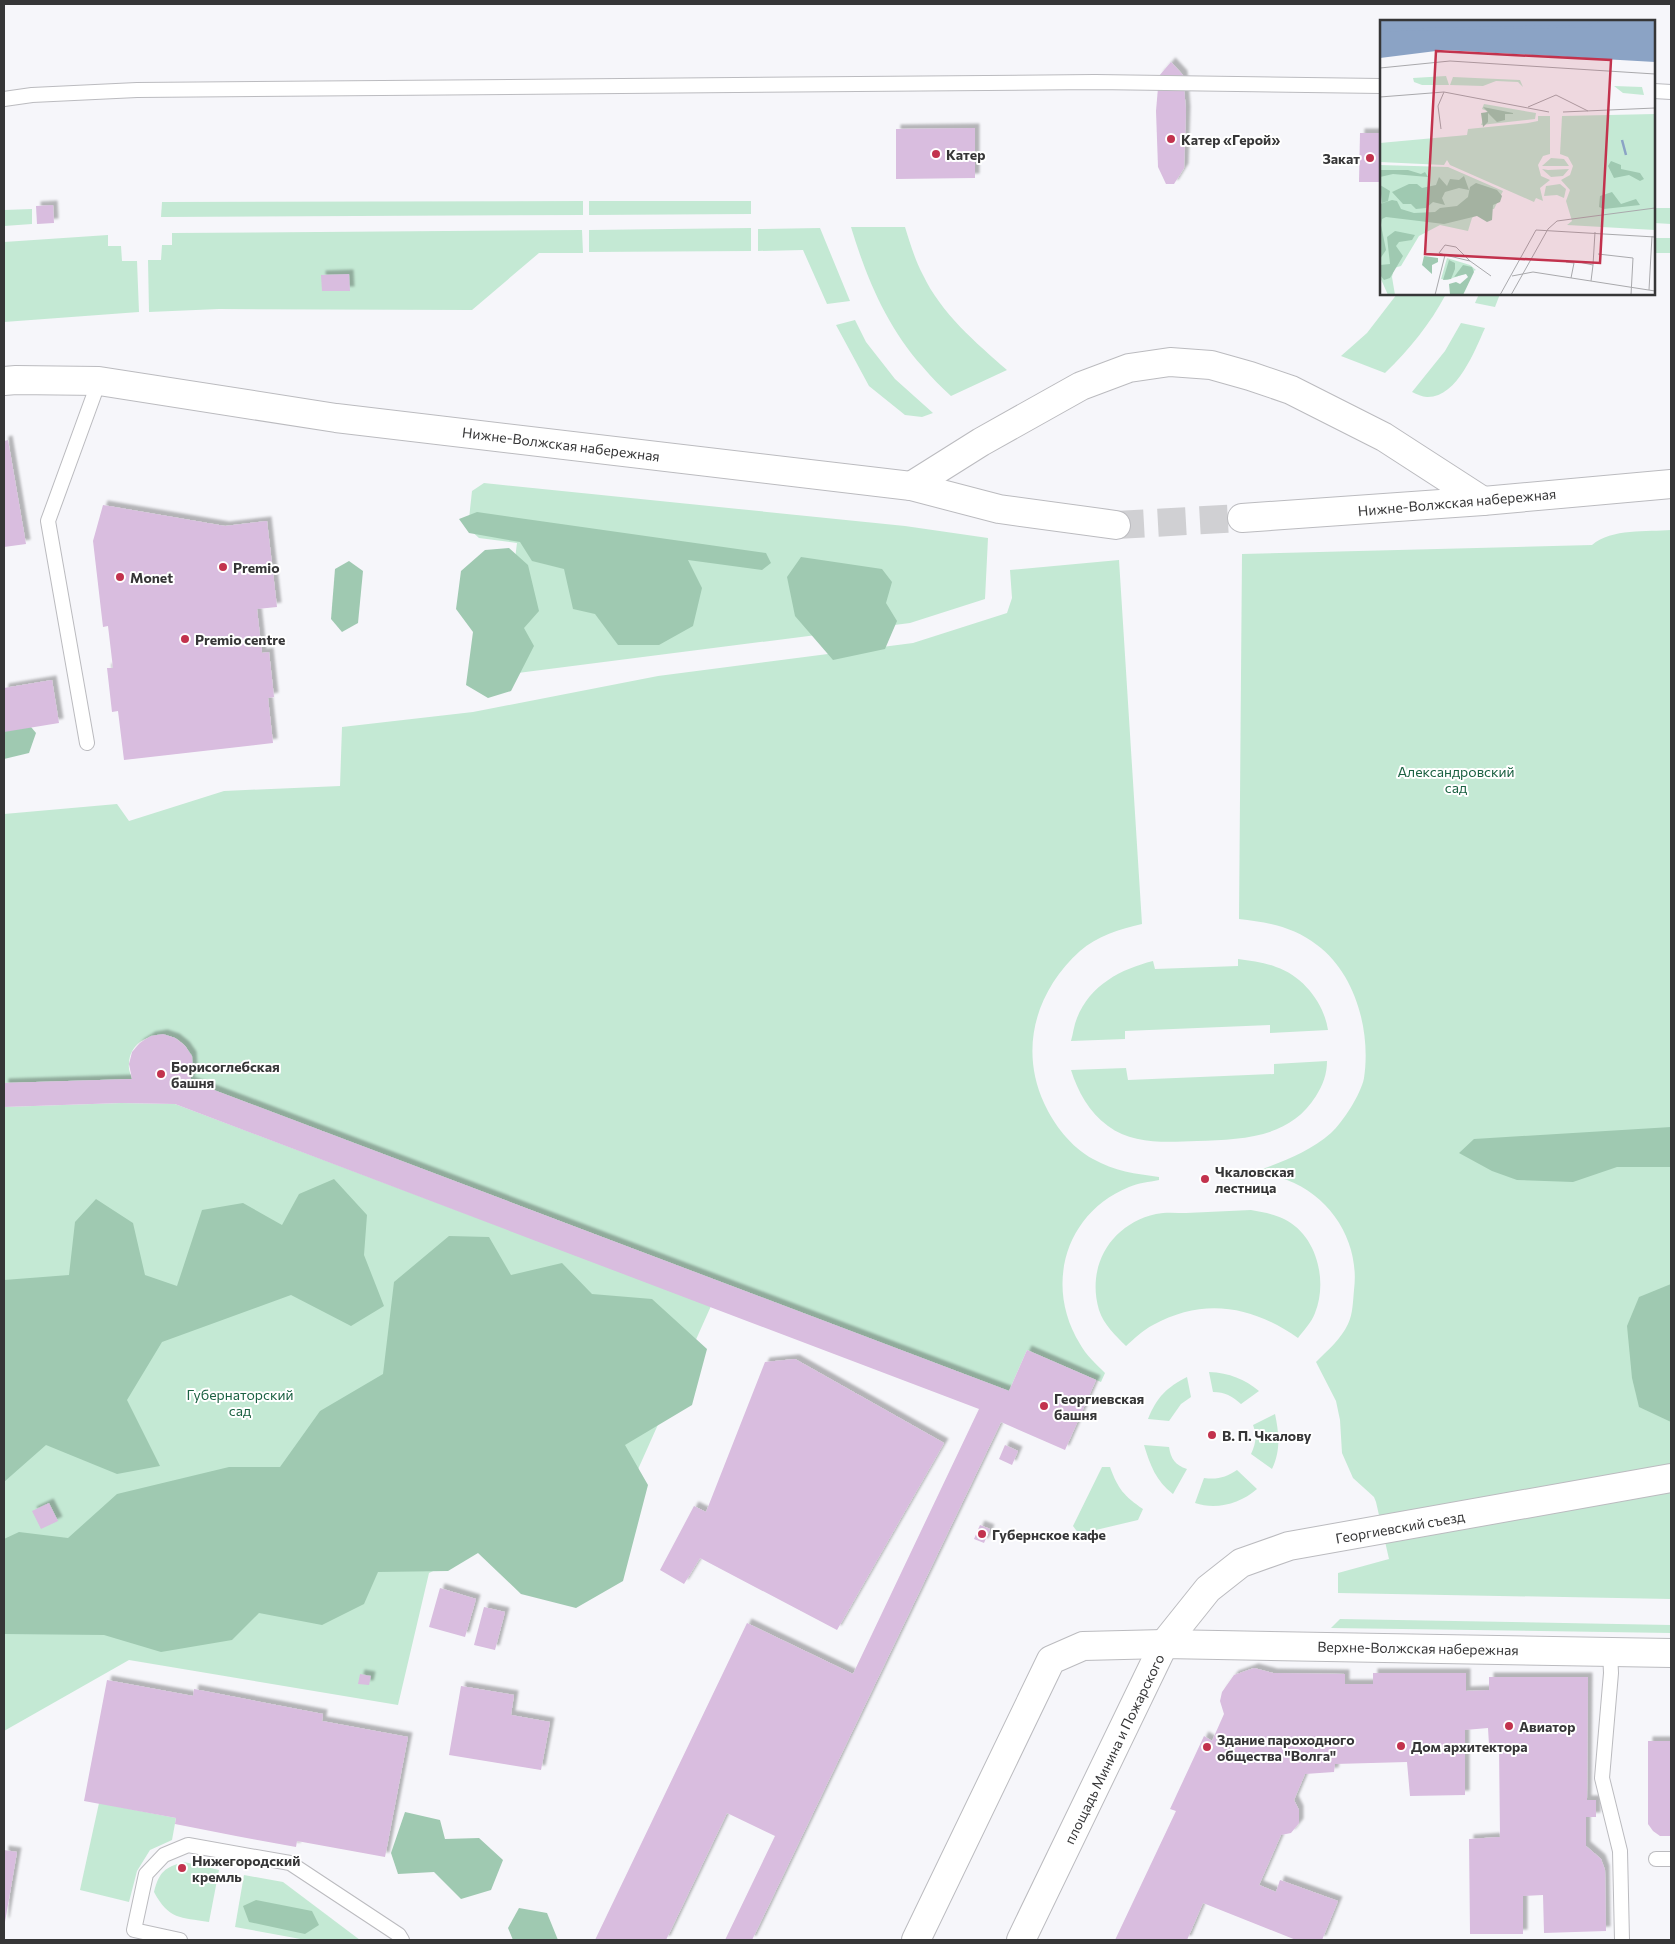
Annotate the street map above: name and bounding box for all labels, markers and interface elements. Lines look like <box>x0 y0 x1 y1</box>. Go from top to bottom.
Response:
inset map <box>1380 20 1655 295</box>
place label: Катер «Герой» <box>1181 131 1280 148</box>
marker: Катер «Герой» <box>1165 133 1177 145</box>
place label: Катер <box>946 146 985 163</box>
marker: Катер <box>930 148 942 160</box>
place label: Закат <box>1322 150 1360 167</box>
marker: Закат <box>1364 152 1376 164</box>
street label: Нижне-Волжская набережная <box>461 423 661 465</box>
street label: Нижне-Волжская набережная <box>1357 485 1557 519</box>
place label: Premio <box>233 559 280 576</box>
marker: Premio <box>217 561 229 573</box>
place label: Monet <box>130 569 173 586</box>
marker: Monet <box>114 571 126 583</box>
place label: Premio centre <box>195 631 285 648</box>
marker: Premio centre <box>179 633 191 645</box>
park label: Александровский сад <box>1397 763 1515 796</box>
place label: Борисоглебская башня <box>171 1058 280 1091</box>
marker: Борисоглебская башня <box>155 1068 167 1080</box>
place label: Чкаловская лестница <box>1215 1163 1294 1196</box>
marker: Чкаловская лестница <box>1199 1173 1211 1185</box>
park label: Губернаторский сад <box>186 1386 294 1419</box>
place label: Георгиевская башня <box>1054 1390 1144 1423</box>
marker: Георгиевская башня <box>1038 1400 1050 1412</box>
place label: В. П. Чкалову <box>1222 1427 1312 1444</box>
marker: В. П. Чкалову <box>1206 1429 1218 1441</box>
street label: Георгиевский съезд <box>1334 1507 1466 1547</box>
place label: Губернское кафе <box>992 1526 1106 1543</box>
marker: Губернское кафе <box>976 1528 988 1540</box>
street label: Верхне-Волжская набережная <box>1317 1638 1519 1658</box>
street label: площадь Минина и Пожарского <box>1060 1651 1168 1847</box>
place label: Авиатор <box>1519 1718 1575 1735</box>
marker: Авиатор <box>1503 1720 1515 1732</box>
place label: Здание пароходного общества "Волга" <box>1217 1731 1355 1764</box>
place label: Дом архитектора <box>1411 1738 1528 1755</box>
marker: Дом архитектора <box>1395 1740 1407 1752</box>
marker: Здание пароходного общества "Волга" <box>1201 1741 1213 1753</box>
place label: Нижегородский кремль <box>192 1852 300 1885</box>
marker: Нижегородский кремль <box>176 1862 188 1874</box>

